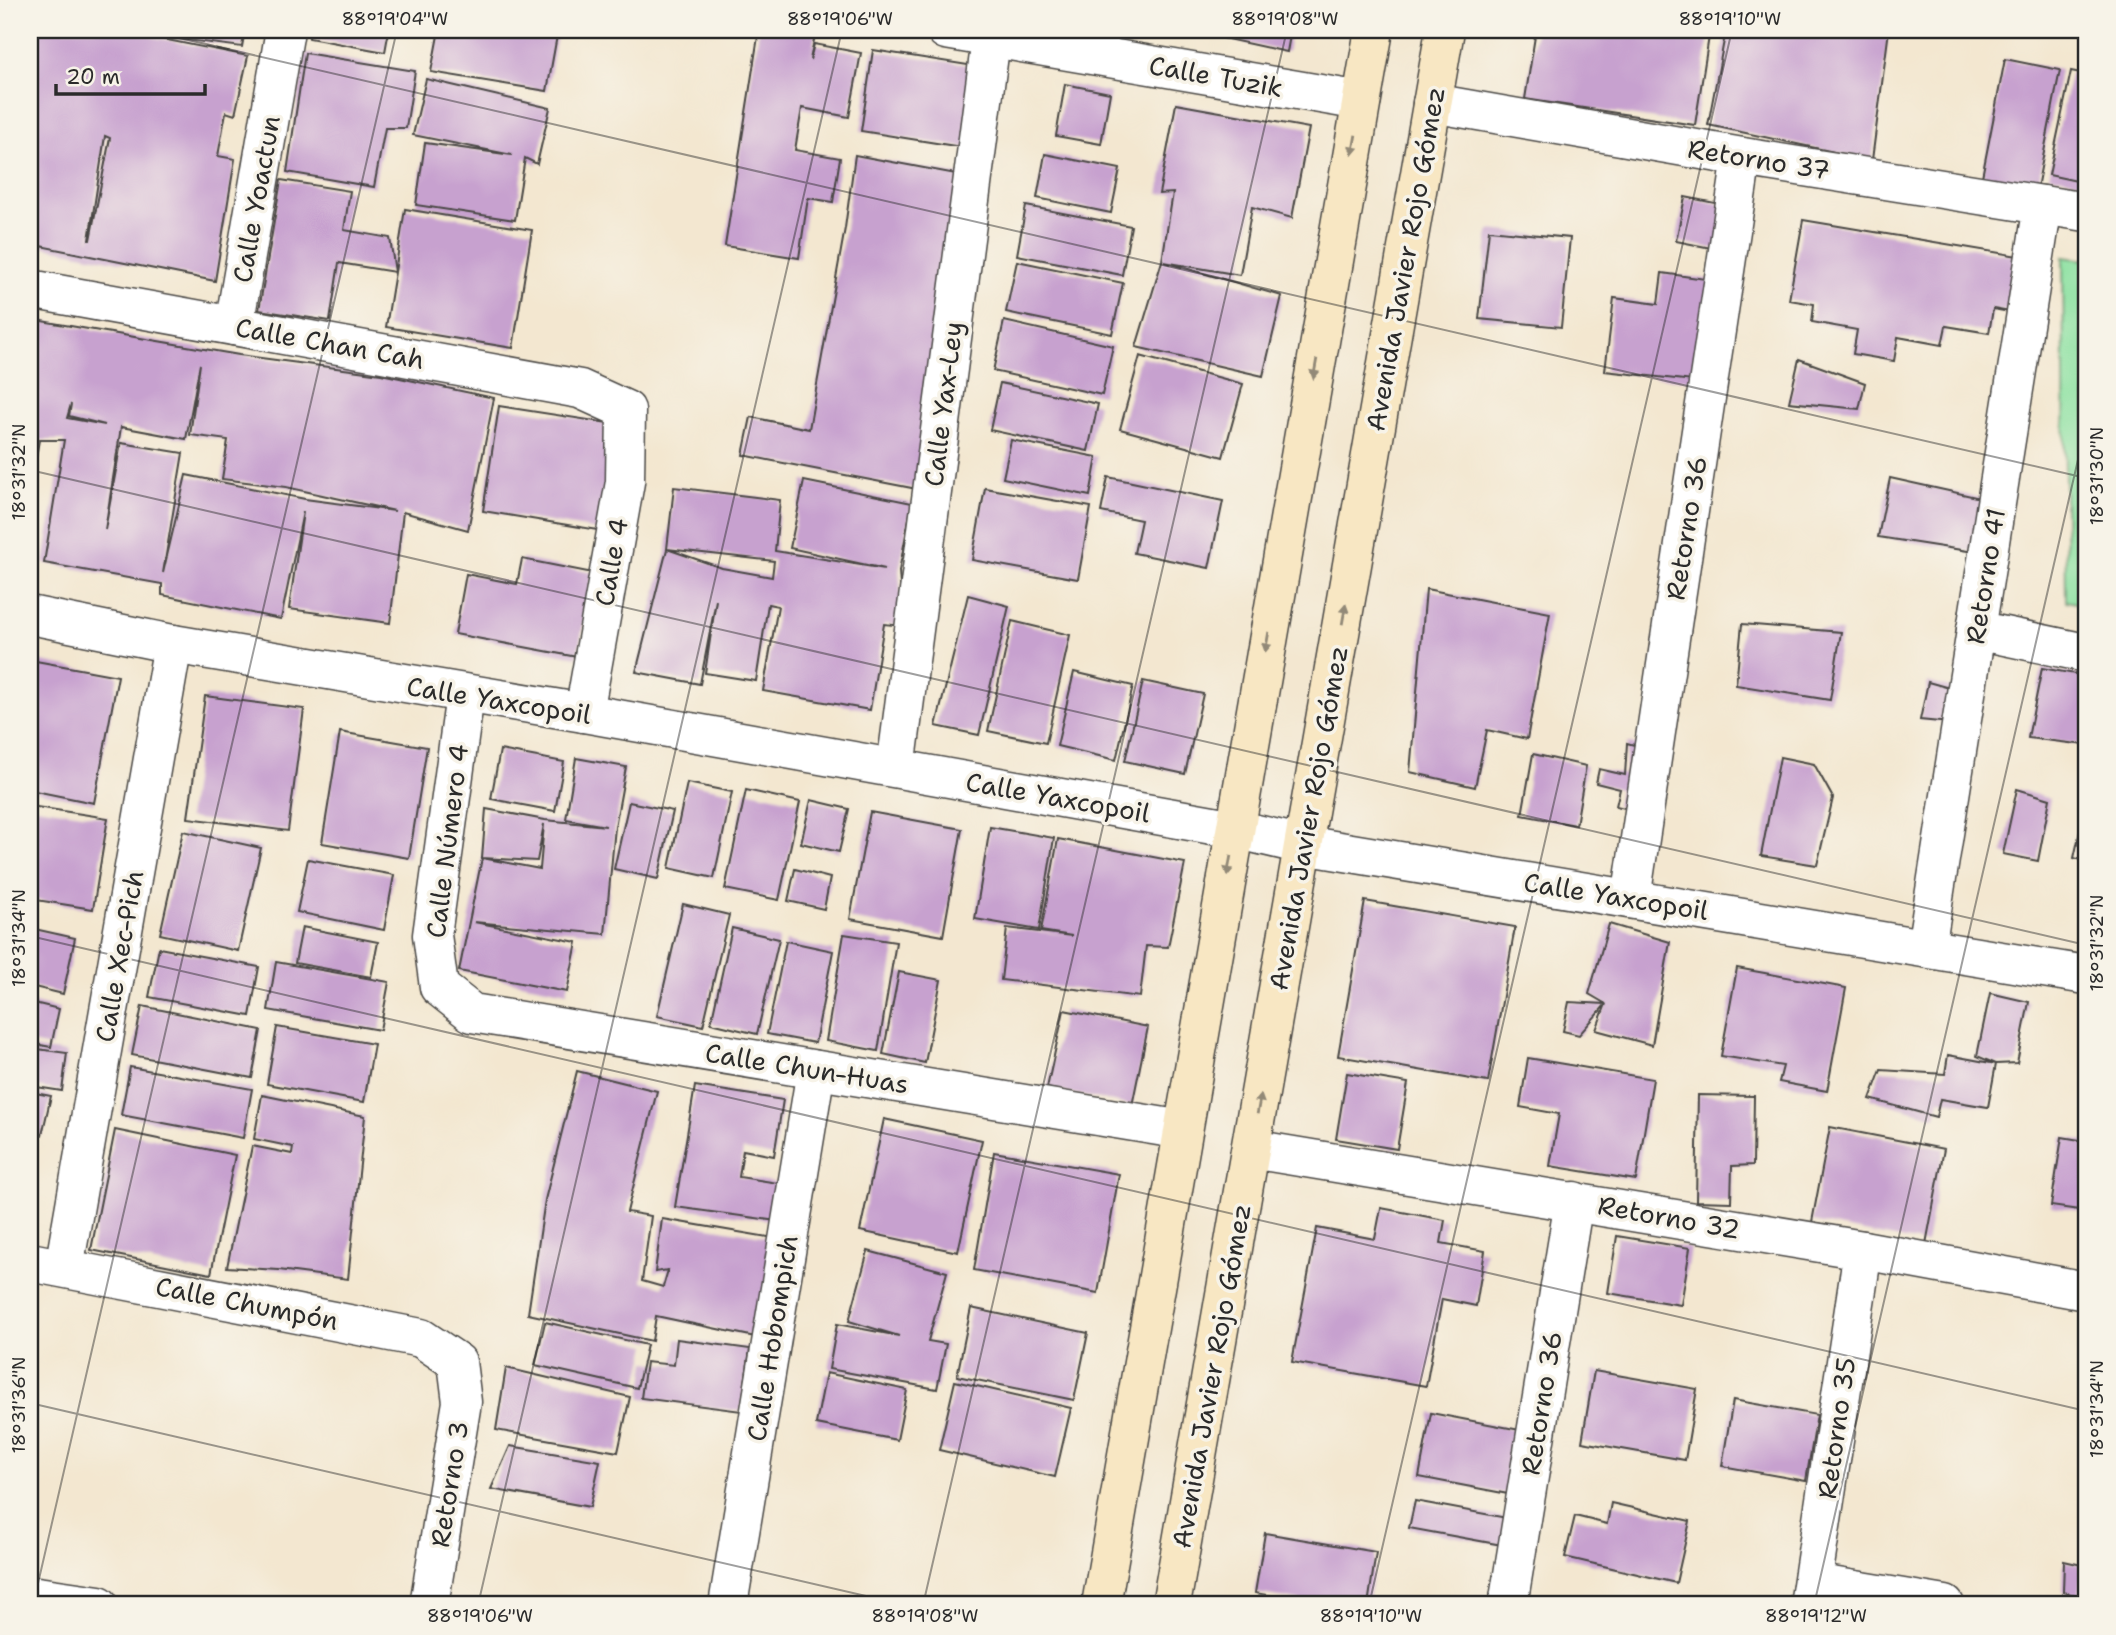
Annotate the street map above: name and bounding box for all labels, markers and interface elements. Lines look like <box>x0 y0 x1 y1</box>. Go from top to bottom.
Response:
text: 88°19'04"W <box>342 7 448 31</box>
text: 88°19'06"W <box>787 7 893 31</box>
text: 88°19'08"W <box>1231 7 1339 31</box>
text: 88°19'10"W <box>1679 7 1781 31</box>
street label: Calle Tuzik <box>1146 47 1286 105</box>
scale bar <box>56 52 205 96</box>
text: 20 m <box>66 63 120 91</box>
street label: Avenida Javier Rojo Gómez <box>1357 84 1453 434</box>
street label: Calle Yoactun <box>224 113 288 285</box>
street label: Retorno 37 <box>1685 130 1833 188</box>
one-way arrow <box>1348 134 1359 156</box>
street label: Calle Chan Cah <box>233 309 427 377</box>
street label: Calle Yax-Ley <box>916 319 970 489</box>
one-way arrow <box>1309 358 1320 380</box>
text: 18°31'32"N <box>7 423 31 521</box>
text: 18°31'30"N <box>2085 427 2109 525</box>
street label: Retorno 36 <box>1657 454 1715 602</box>
street label: Retorno 41 <box>1957 506 2013 646</box>
street label: Calle 4 <box>586 515 636 609</box>
one-way arrow <box>1338 603 1349 625</box>
one-way arrow <box>1262 631 1273 653</box>
street label: Avenida Javier Rojo Gómez <box>1260 643 1356 993</box>
street label: Calle Yaxcopoil <box>404 668 594 732</box>
street label: Calle Número 4 <box>418 742 476 940</box>
street label: Calle Yaxcopoil <box>963 764 1153 830</box>
one-way arrow <box>1223 855 1234 877</box>
street label: Calle Yaxcopoil <box>1521 864 1711 928</box>
street label: Calle Xec-Pich <box>87 867 151 1045</box>
text: 18°31'34"N <box>7 889 31 987</box>
text: 18°31'32"N <box>2085 894 2109 992</box>
street label: Calle Chun-Huas <box>703 1035 911 1101</box>
one-way arrow <box>1254 1092 1265 1114</box>
street label: Retorno 32 <box>1595 1187 1743 1247</box>
street label: Avenida Javier Rojo Gómez <box>1163 1201 1259 1551</box>
street label: Calle Hobompich <box>738 1232 806 1444</box>
street label: Calle Chumpón <box>153 1268 341 1338</box>
street label: Retorno 36 <box>1512 1329 1570 1477</box>
street label: Retorno 35 <box>1809 1355 1863 1501</box>
text: 18°31'36"N <box>7 1356 31 1454</box>
text: 18°31'34"N <box>2085 1360 2109 1458</box>
street label: Retorno 3 <box>422 1418 476 1550</box>
text: 88°19'06"W <box>427 1604 533 1628</box>
text: 88°19'08"W <box>871 1604 979 1628</box>
text: 88°19'10"W <box>1320 1604 1422 1628</box>
text: 88°19'12"W <box>1765 1604 1867 1628</box>

